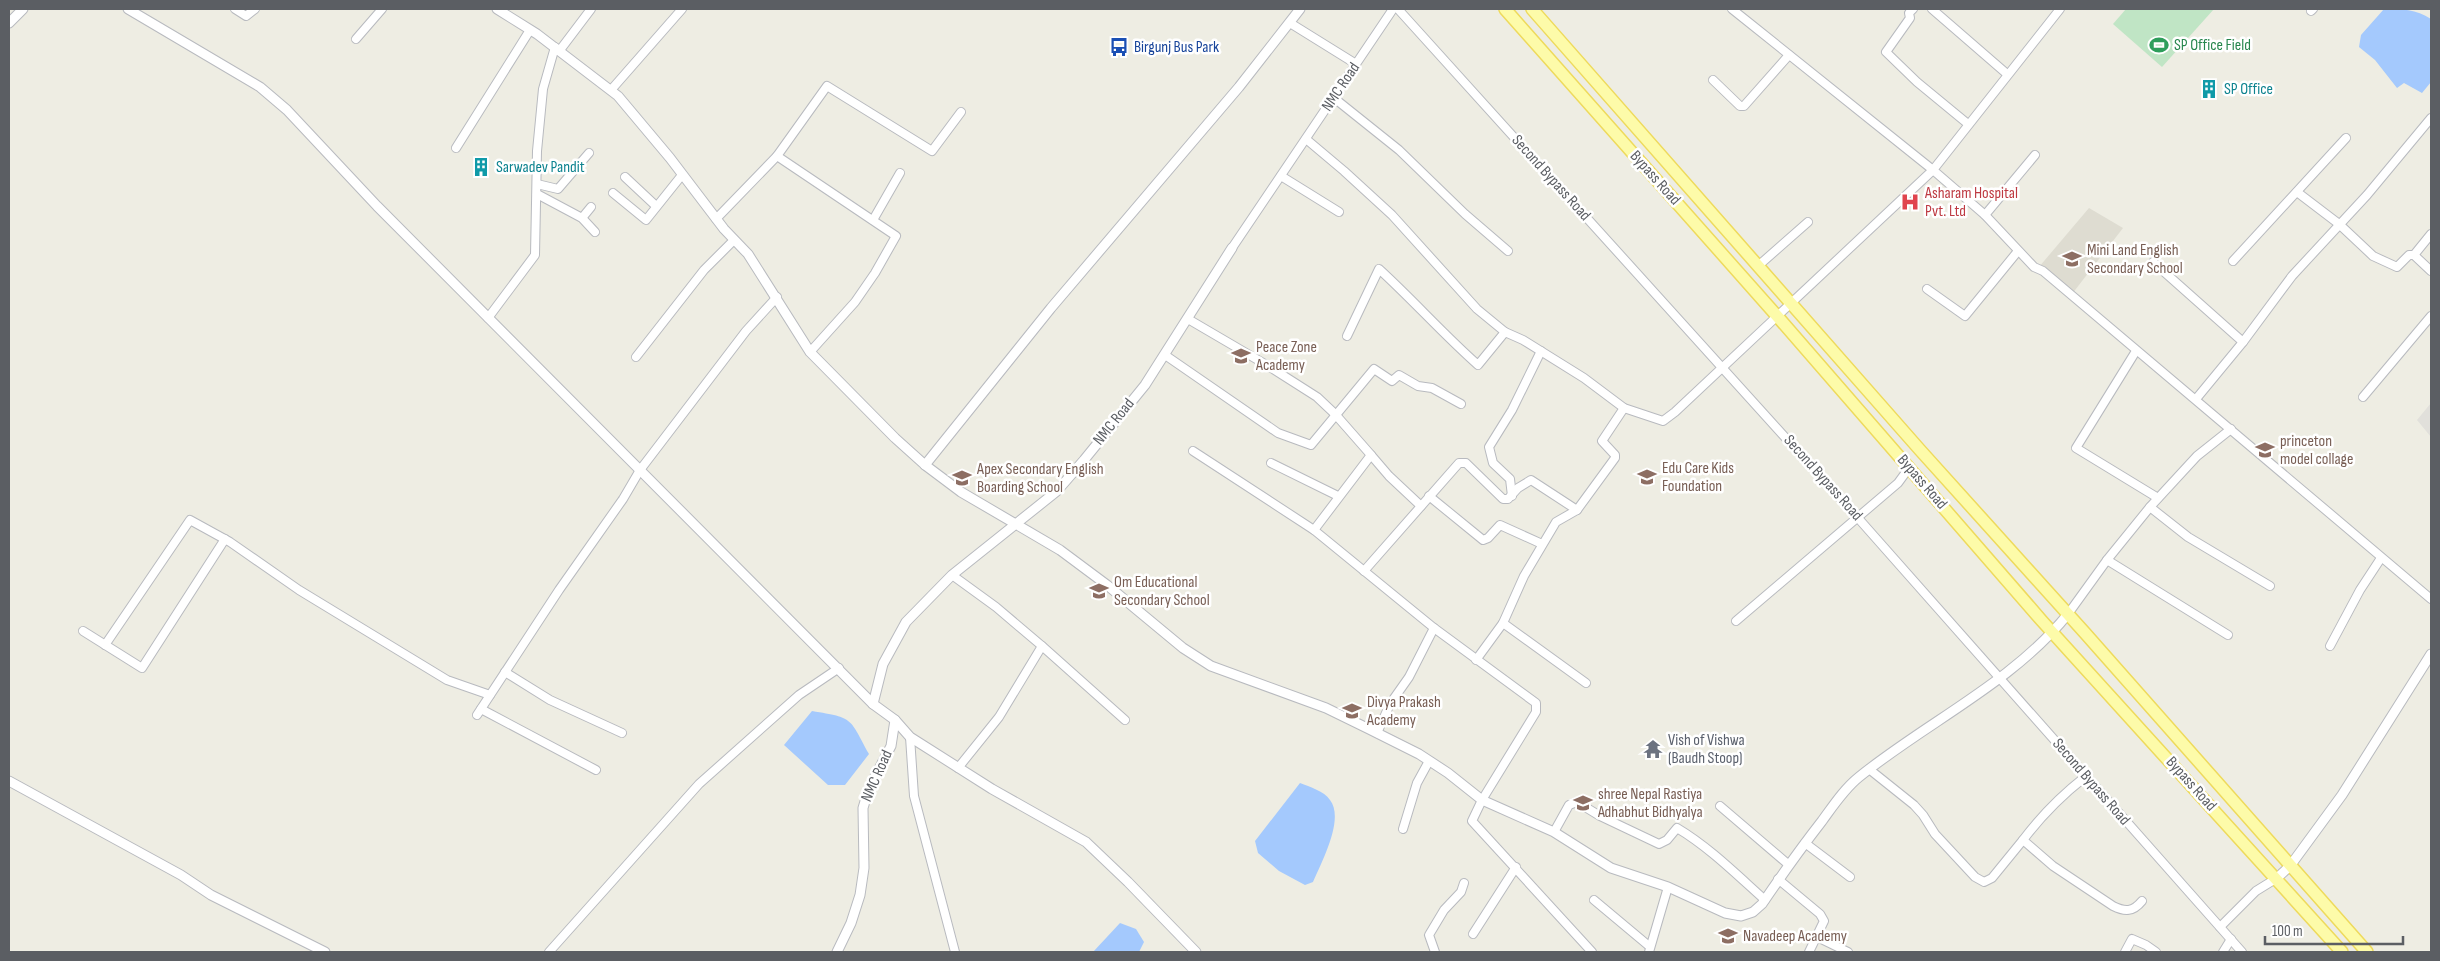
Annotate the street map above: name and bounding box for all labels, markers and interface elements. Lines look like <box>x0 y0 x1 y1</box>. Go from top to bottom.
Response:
sports icon: SP Office Field <box>2148 34 2170 56</box>
bus stop icon: Birgunj Bus Park <box>1108 36 1130 58</box>
place label: SP Office Field <box>2174 36 2251 55</box>
place label: Birgunj Bus Park <box>1134 38 1219 57</box>
street label: NMC Road <box>1318 59 1364 115</box>
building icon: SP Office <box>2198 78 2220 100</box>
place label: SP Office <box>2224 80 2273 99</box>
street label: Second Bypass Road <box>1508 131 1594 225</box>
street label: Bypass Road <box>1626 147 1684 209</box>
building icon: Sarwadev Pandit <box>470 156 492 178</box>
place label: Sarwadev Pandit <box>496 158 585 177</box>
place label: Asharam Hospital Pvt. Ltd <box>1924 184 2018 221</box>
hospital icon: Asharam Hospital Pvt. Ltd <box>1899 191 1921 213</box>
place label: Mini Land English Secondary School <box>2087 241 2183 278</box>
school or university icon: Mini Land English Secondary School <box>2061 248 2083 270</box>
place label: Peace Zone Academy <box>1255 338 1317 375</box>
school or university icon: Peace Zone Academy <box>1230 345 1252 367</box>
street label: NMC Road <box>1089 395 1139 449</box>
street label: Second Bypass Road <box>1780 431 1866 525</box>
place label: princeton model collage <box>2280 432 2353 469</box>
school or university icon: princeton model collage <box>2254 439 2276 461</box>
street label: Bypass Road <box>1893 451 1951 513</box>
place label: Edu Care Kids Foundation <box>1662 459 1734 496</box>
place label: Apex Secondary English Boarding School <box>976 460 1104 497</box>
school or university icon: Edu Care Kids Foundation <box>1636 466 1658 488</box>
school or university icon: Apex Secondary English Boarding School <box>951 467 973 489</box>
place label: Om Educational Secondary School <box>1114 573 1210 610</box>
school or university icon: Om Educational Secondary School <box>1088 580 1110 602</box>
place label: Divya Prakash Academy <box>1366 693 1441 730</box>
school or university icon: Divya Prakash Academy <box>1341 700 1363 722</box>
place label: Vish of Vishwa (Baudh Stoop) <box>1668 731 1745 768</box>
street label: Second Bypass Road <box>2048 735 2134 829</box>
temple icon: Vish of Vishwa (Baudh Stoop) <box>1642 738 1664 760</box>
street label: NMC Road <box>857 747 897 805</box>
street label: Bypass Road <box>2162 753 2220 815</box>
place label: shree Nepal Rastiya Adhabhut Bidhyalya <box>1597 785 1703 822</box>
school or university icon: shree Nepal Rastiya Adhabhut Bidhyalya <box>1572 792 1594 814</box>
scale bar <box>2265 914 2402 946</box>
text: 100 m <box>2272 922 2303 941</box>
school or university icon: Navadeep Academy <box>1717 925 1739 947</box>
place label: Navadeep Academy <box>1743 927 1847 946</box>

